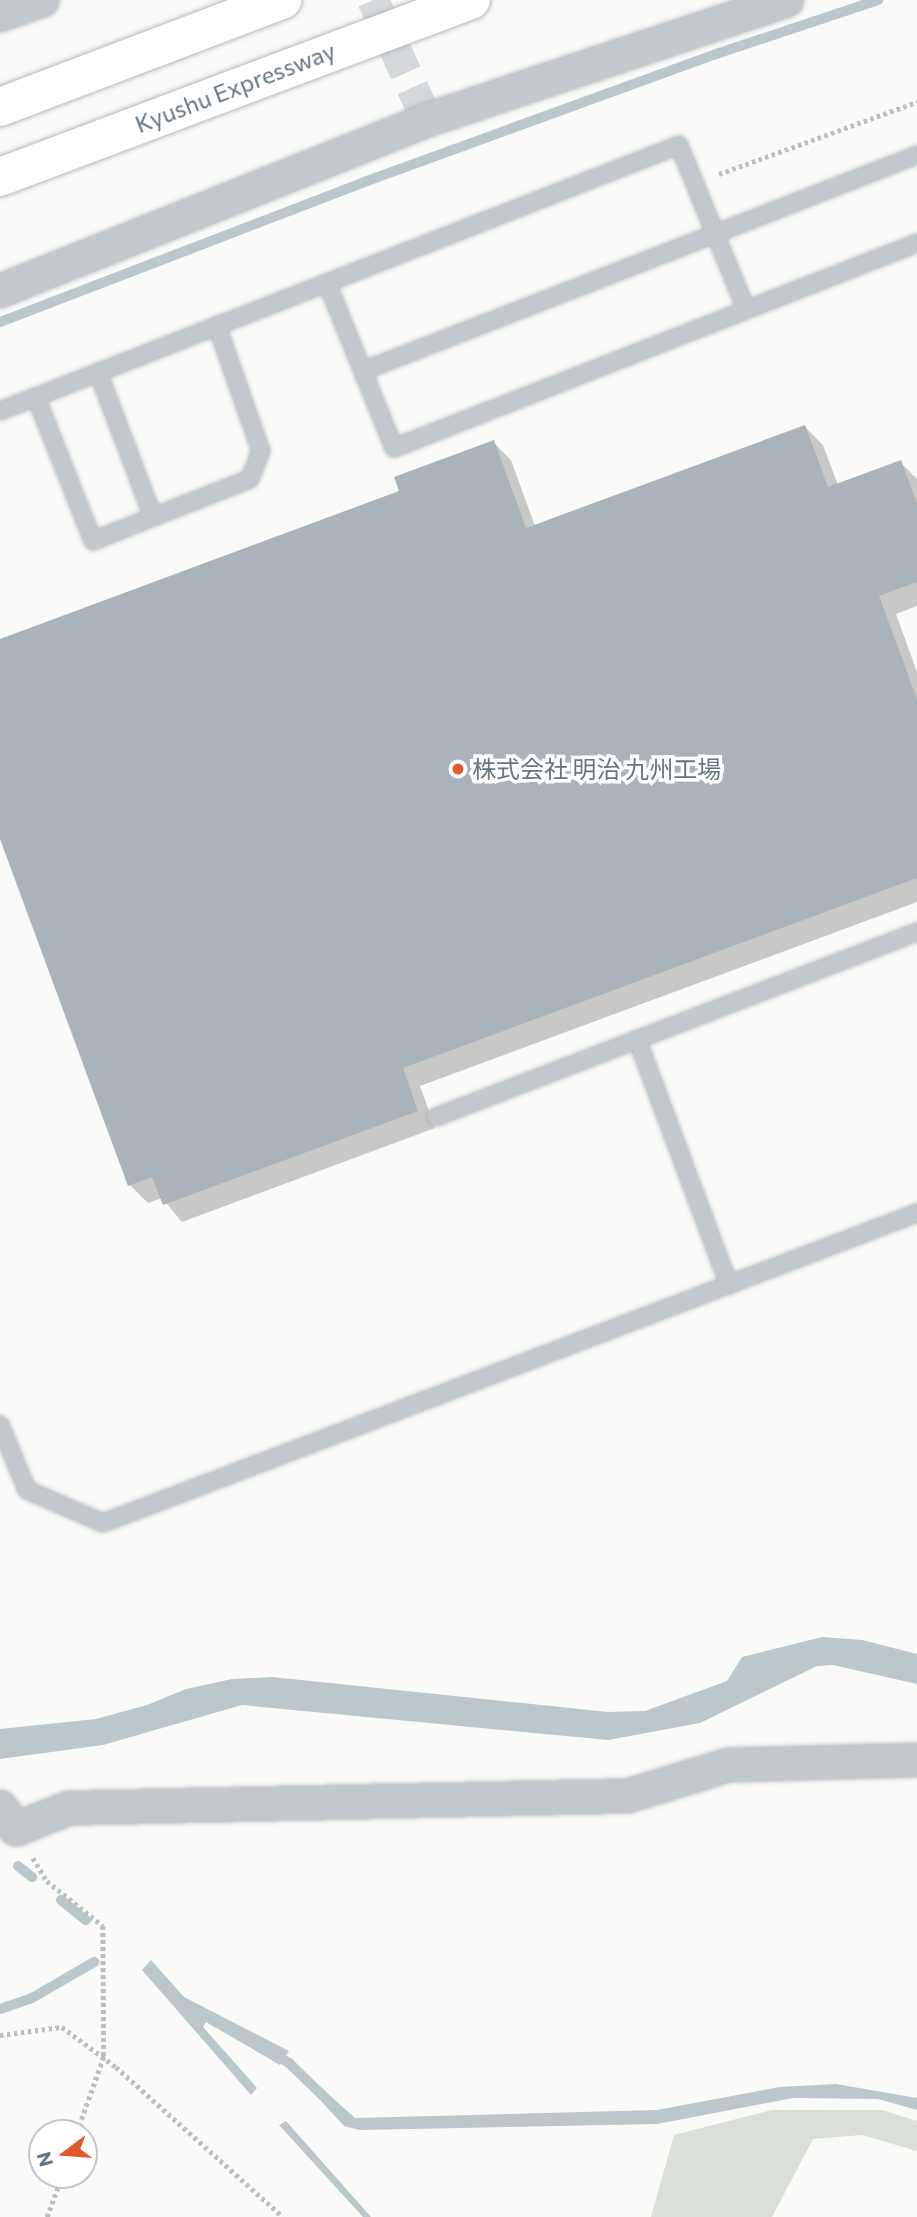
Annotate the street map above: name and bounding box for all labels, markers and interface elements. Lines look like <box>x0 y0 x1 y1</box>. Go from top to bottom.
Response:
street label: Kyushu Expressway <box>131 36 339 138</box>
place label: 株式会社 明治 九州工場 <box>472 755 721 783</box>
marker: 株式会社 明治 九州工場 <box>450 761 466 777</box>
north arrow <box>28 2119 98 2189</box>
text: N <box>31 2149 57 2169</box>

